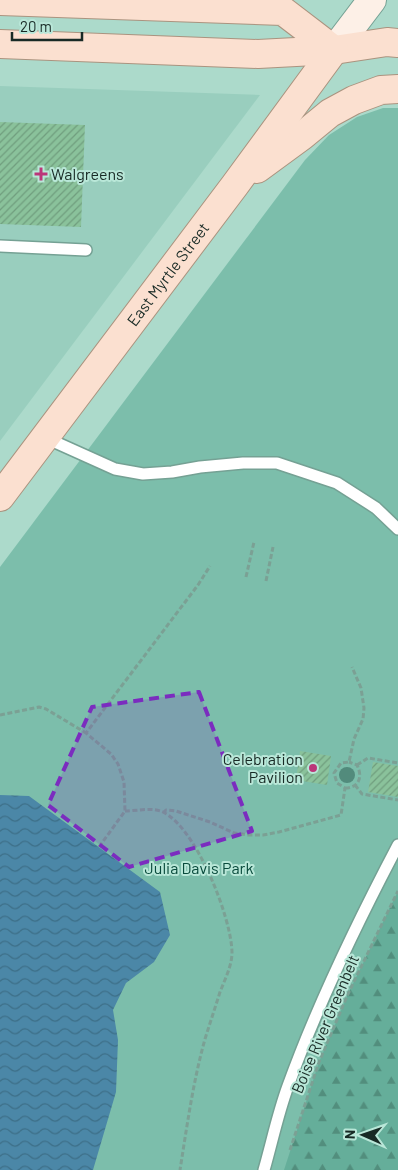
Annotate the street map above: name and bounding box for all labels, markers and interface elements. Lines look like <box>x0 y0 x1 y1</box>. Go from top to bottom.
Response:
scale bar <box>12 10 82 42</box>
text: 20 m <box>20 17 52 35</box>
place label: Walgreens <box>51 164 124 183</box>
marker: Walgreens <box>35 168 47 180</box>
street label: East Myrtle Street <box>122 218 212 329</box>
place label: Celebration Pavilion <box>223 749 303 786</box>
marker: Celebration Pavilion <box>307 762 319 774</box>
park label: Julia Davis Park <box>145 858 253 877</box>
street label: Boise River Greenbelt <box>287 952 362 1096</box>
north arrow <box>338 1110 388 1160</box>
text: N <box>341 1130 358 1139</box>

